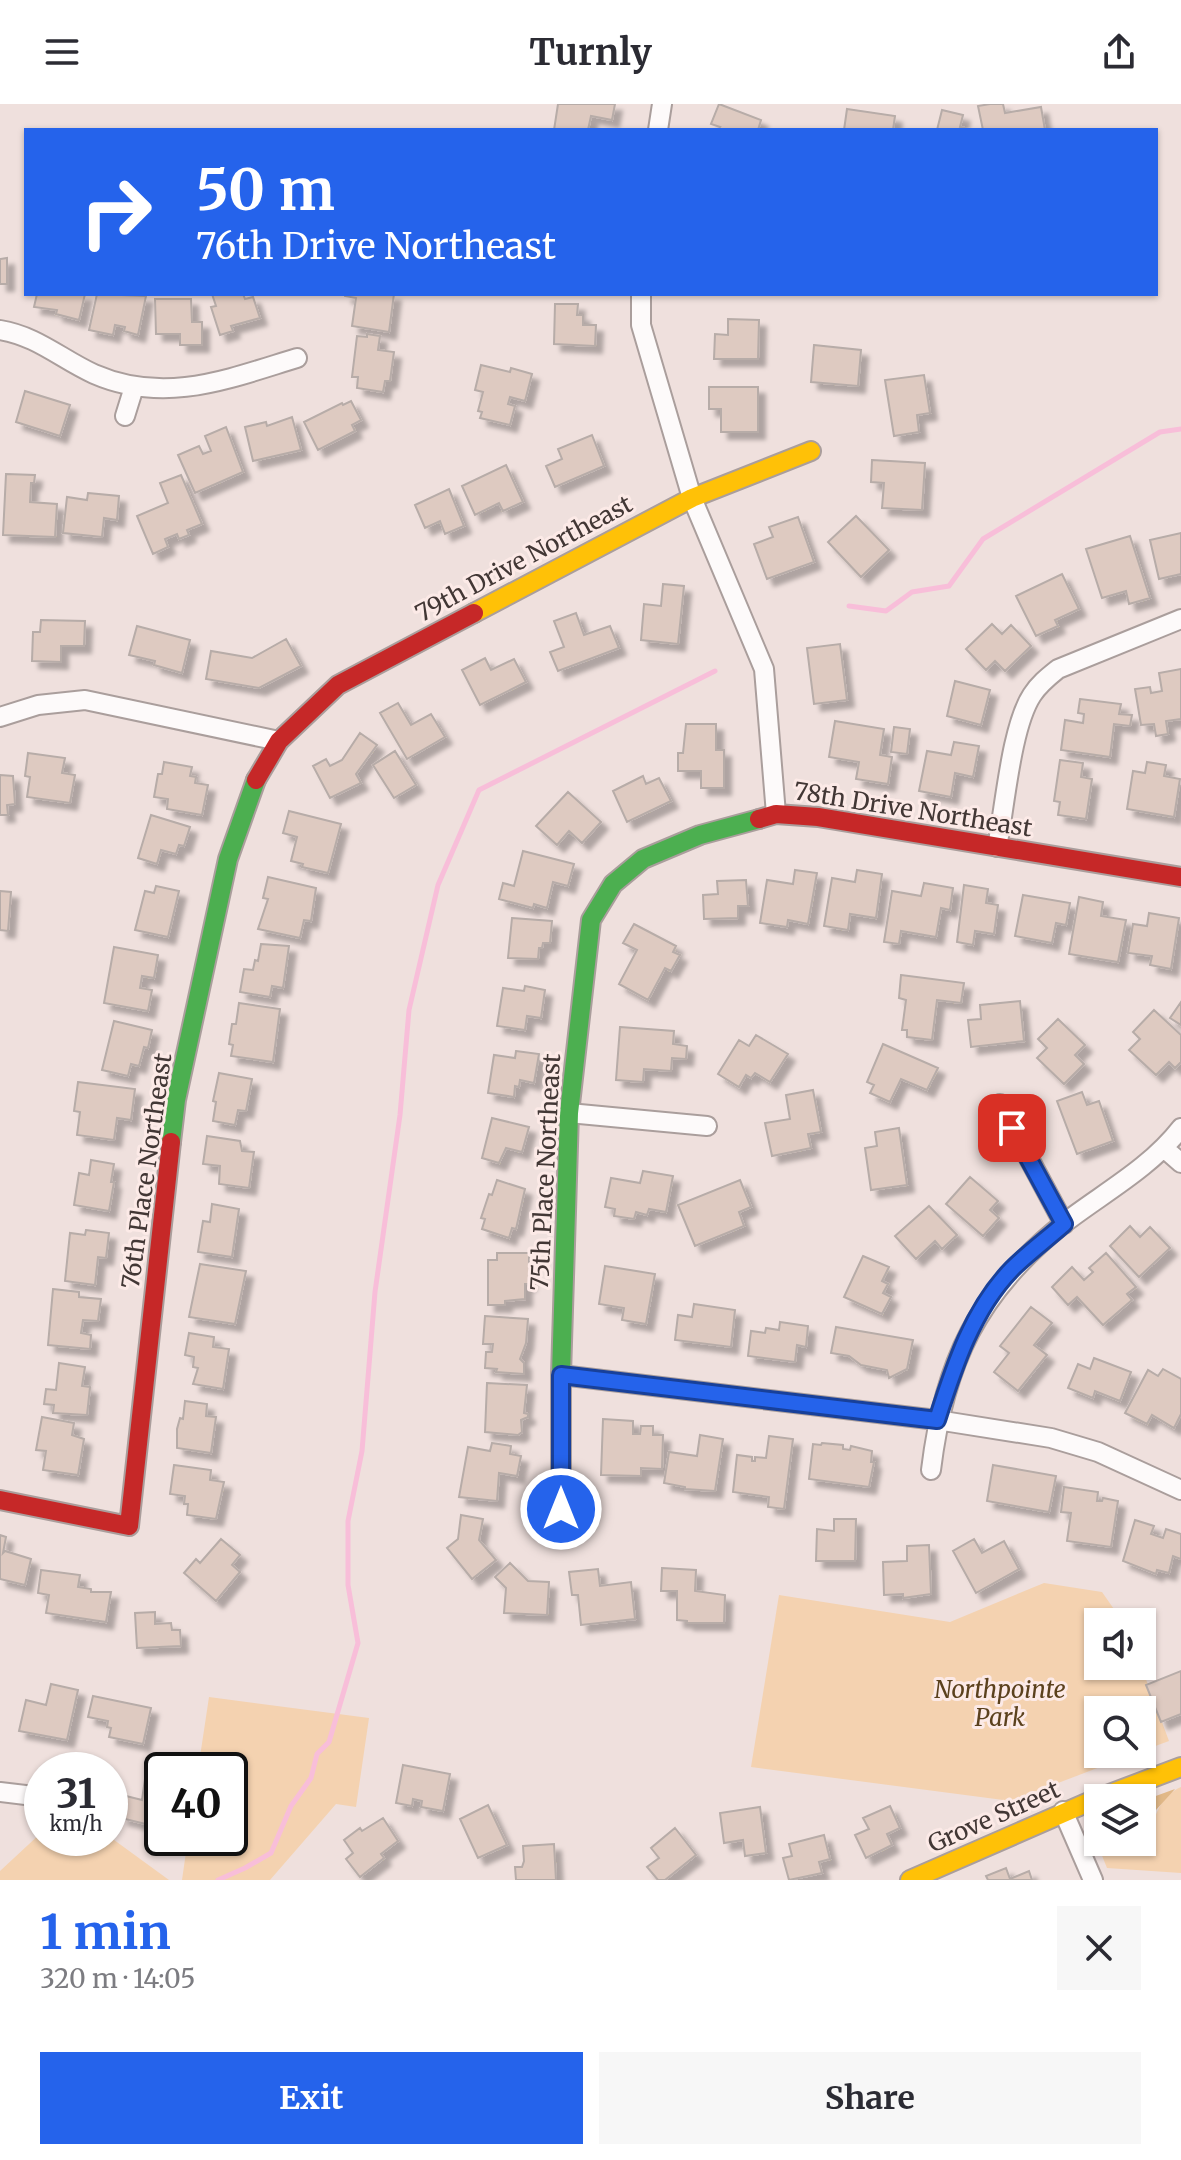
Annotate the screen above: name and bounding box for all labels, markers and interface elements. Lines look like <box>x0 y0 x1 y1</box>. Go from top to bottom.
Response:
icon: menu <box>40 30 84 74</box>
text: Turnly <box>529 30 652 75</box>
icon: share <box>1097 30 1141 74</box>
text: 50 m <box>196 155 335 225</box>
icon: right <box>64 160 168 264</box>
text: 76th Drive Northeast <box>196 224 556 269</box>
street label: 79th Drive Northeast <box>410 488 638 629</box>
street label: 78th Drive Northeast <box>792 775 1035 844</box>
street label: 76th Place Northeast <box>115 1050 178 1291</box>
street label: 75th Place Northeast <box>524 1052 567 1291</box>
pin <box>978 1094 1046 1162</box>
icon: arrive <box>990 1106 1034 1150</box>
position arrow <box>519 1467 603 1551</box>
map controls <box>1084 1608 1156 1856</box>
button: sound <box>1084 1608 1156 1680</box>
park label: Northpointe Park <box>934 1674 1066 1733</box>
button: search <box>1084 1696 1156 1768</box>
speed limit sign: 40 <box>144 1752 248 1856</box>
text: 31 <box>56 1769 96 1819</box>
street label: Grove Street <box>923 1773 1065 1859</box>
button: layers <box>1084 1784 1156 1856</box>
text: km/h <box>50 1811 102 1836</box>
text: 1 min <box>40 1902 171 1962</box>
button: close <box>1057 1906 1141 1990</box>
text: 320 m · 14:05 <box>40 1962 195 1995</box>
button: Exit <box>40 2052 583 2144</box>
button: Share <box>599 2052 1141 2144</box>

